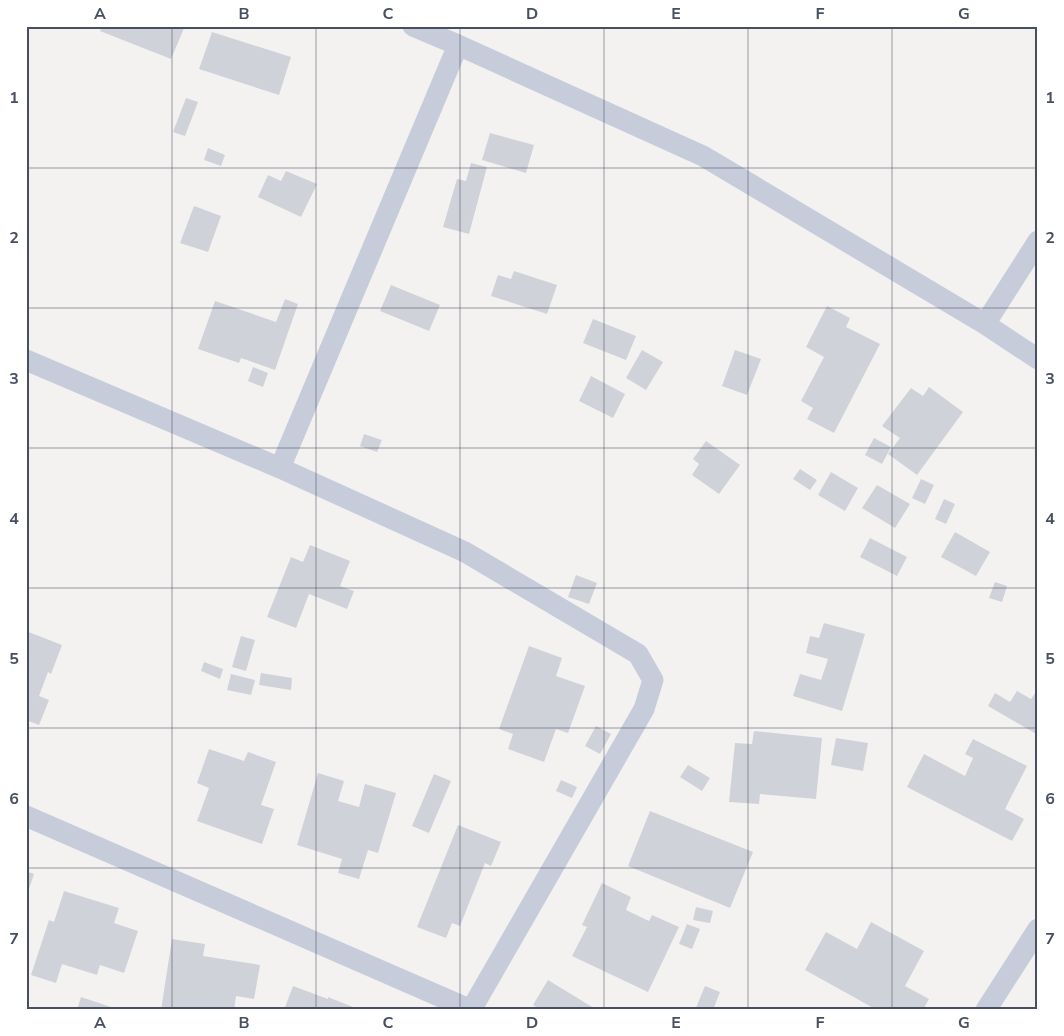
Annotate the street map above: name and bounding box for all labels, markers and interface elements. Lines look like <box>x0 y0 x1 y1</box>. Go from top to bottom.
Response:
text: A <box>94 3 106 25</box>
text: B <box>238 3 250 25</box>
text: C <box>383 3 394 25</box>
text: D <box>526 3 538 25</box>
text: E <box>671 3 681 25</box>
text: F <box>816 3 825 25</box>
text: G <box>958 3 970 25</box>
text: 1 <box>9 87 19 109</box>
text: 1 <box>1045 87 1055 109</box>
text: 2 <box>9 227 19 249</box>
text: 2 <box>1045 227 1055 249</box>
text: 3 <box>9 368 19 390</box>
text: 3 <box>1045 368 1055 390</box>
text: 4 <box>9 508 19 530</box>
text: 4 <box>1045 508 1055 530</box>
text: 5 <box>9 648 19 670</box>
text: 5 <box>1045 648 1055 670</box>
text: 6 <box>9 788 19 810</box>
text: 6 <box>1045 788 1055 810</box>
text: 7 <box>9 928 19 950</box>
text: 7 <box>1045 928 1055 950</box>
text: A <box>94 1012 106 1034</box>
text: B <box>238 1012 250 1034</box>
text: C <box>383 1012 394 1034</box>
text: D <box>526 1012 538 1034</box>
text: E <box>671 1012 681 1034</box>
text: F <box>816 1012 825 1034</box>
text: G <box>958 1012 970 1034</box>

